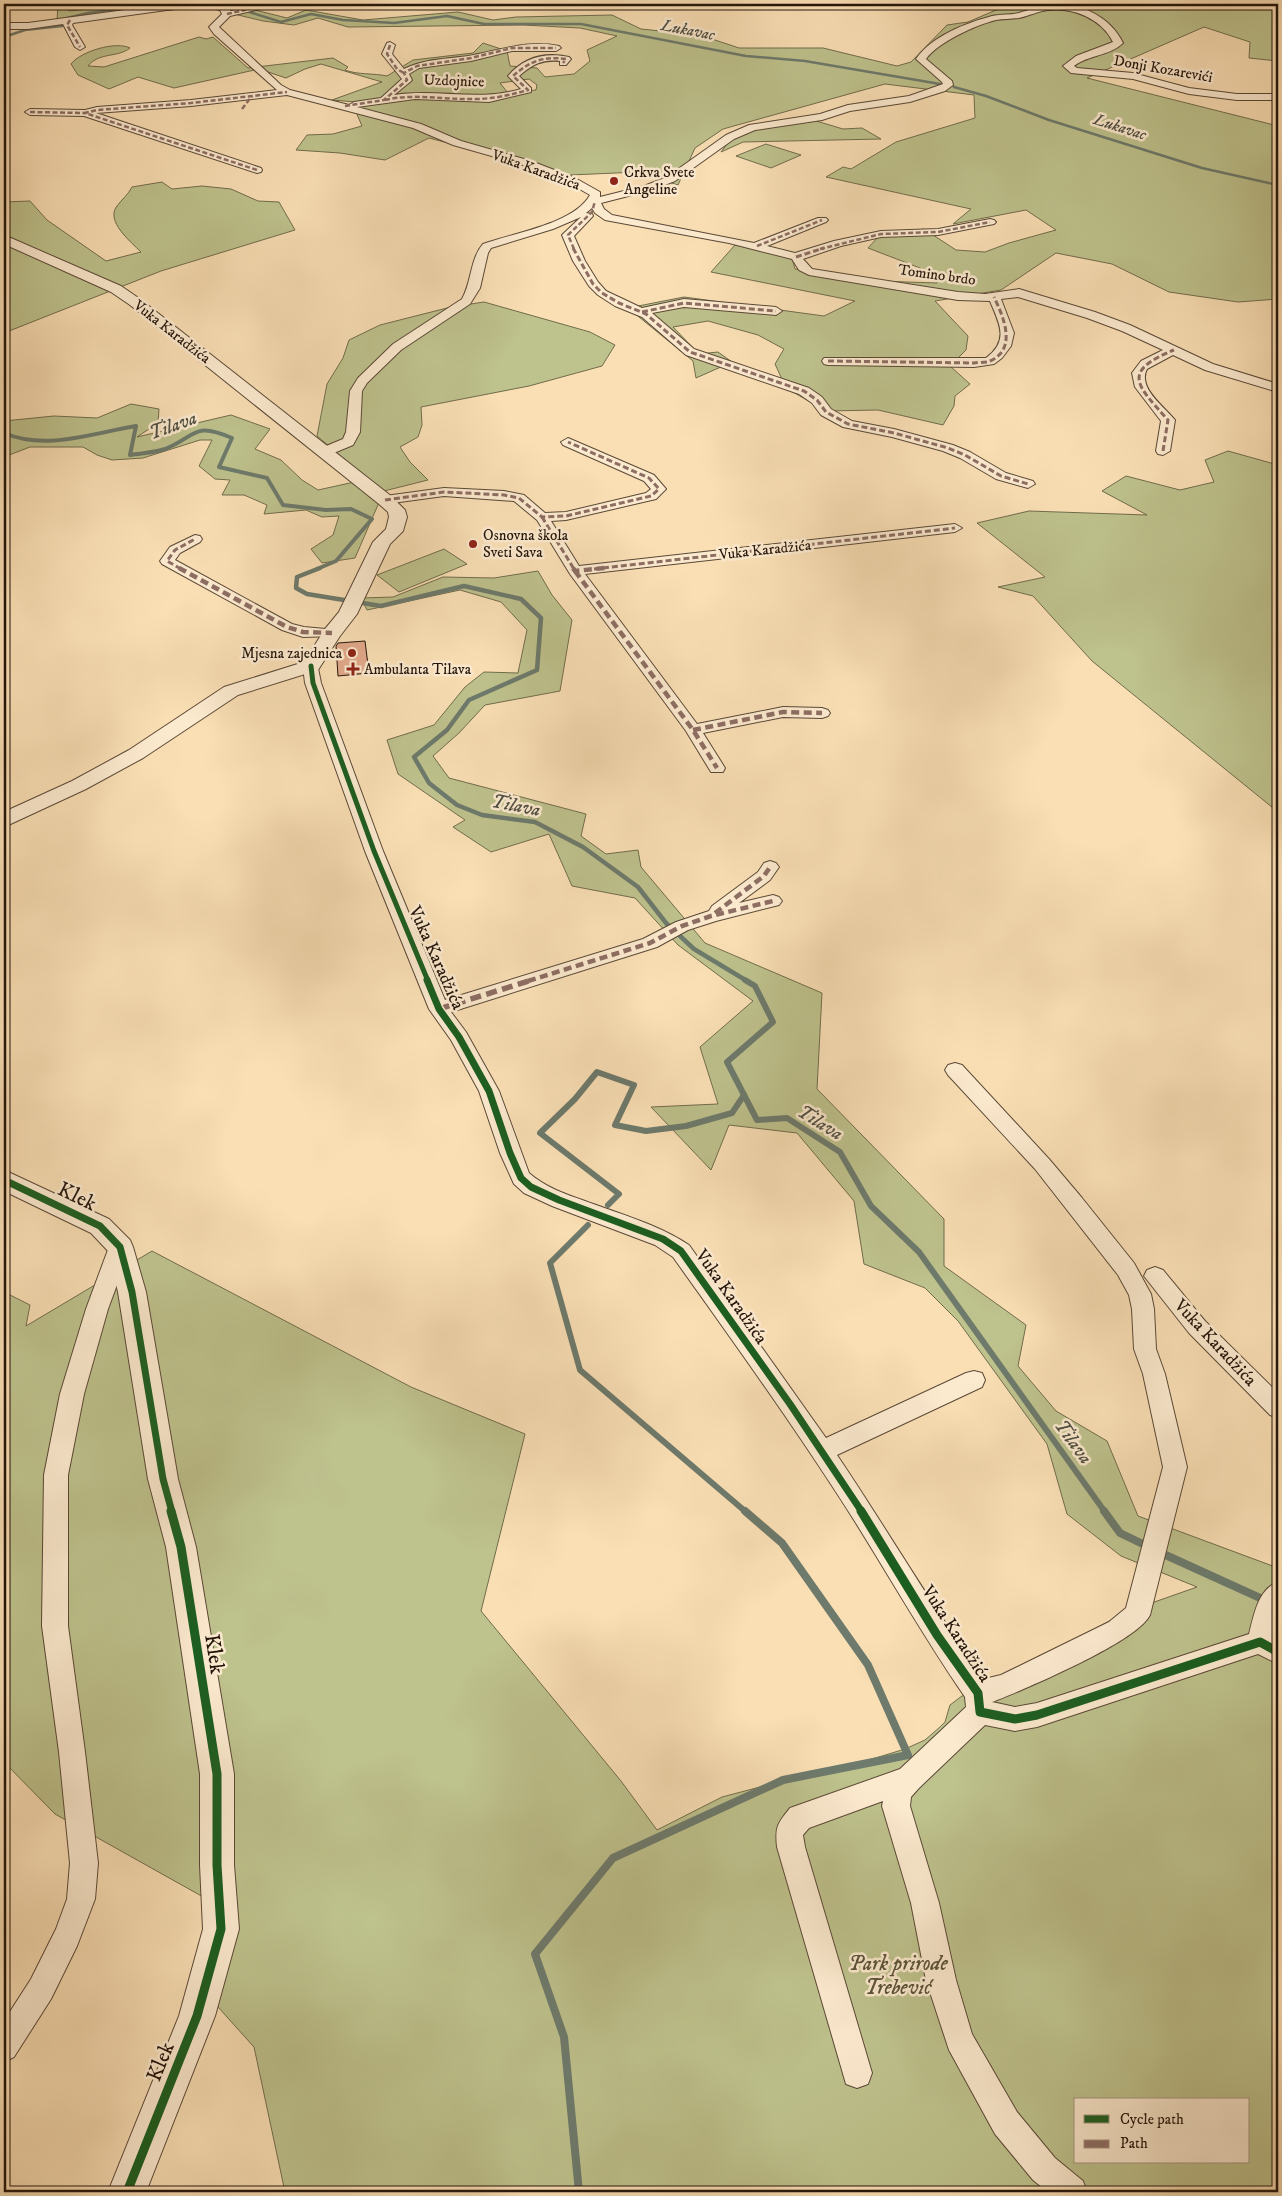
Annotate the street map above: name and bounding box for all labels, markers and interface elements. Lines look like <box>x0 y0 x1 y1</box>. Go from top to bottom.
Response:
water label: Lukavac <box>659 15 718 45</box>
street label: Donji Kozarevići <box>1112 51 1214 87</box>
street label: Uzdojnice <box>423 70 485 92</box>
water label: Lukavac <box>1090 109 1150 145</box>
street label: Vuka Karadžića <box>488 145 583 195</box>
place label: Crkva Svete Angeline <box>624 163 695 199</box>
marker: Crkva Svete Angeline <box>608 175 620 187</box>
street label: Tomino brdo <box>897 260 977 290</box>
street label: Vuka Karadžića <box>129 295 215 368</box>
water label: Tilava <box>146 407 200 445</box>
place label: Osnovna škola Sveti Sava <box>483 526 569 562</box>
street label: Vuka Karadžića <box>717 536 813 564</box>
marker: Osnovna škola Sveti Sava <box>467 538 479 550</box>
place label: Mjesna zajednica <box>241 644 343 663</box>
marker: Mjesna zajednica <box>346 647 358 659</box>
place label: Ambulanta Tilava <box>364 660 472 679</box>
marker: Ambulanta Tilava <box>346 662 360 676</box>
water label: Tilava <box>490 790 542 822</box>
street label: Vuka Karadžića <box>403 902 469 1014</box>
water label: Tilava <box>793 1100 847 1146</box>
street label: Klek <box>53 1177 101 1218</box>
street label: Vuka Karadžića <box>690 1244 772 1349</box>
street label: Vuka Karadžića <box>1168 1294 1261 1391</box>
water label: Tilava <box>1049 1415 1097 1469</box>
street label: Vuka Karadžića <box>916 1581 996 1687</box>
street label: Klek <box>198 1632 230 1676</box>
park label: Park prirode Trebević <box>848 1951 948 2001</box>
street label: Klek <box>141 2038 181 2085</box>
legend <box>1074 2098 1250 2164</box>
text: Cycle path <box>1120 2110 1184 2129</box>
text: Path <box>1120 2134 1148 2153</box>

